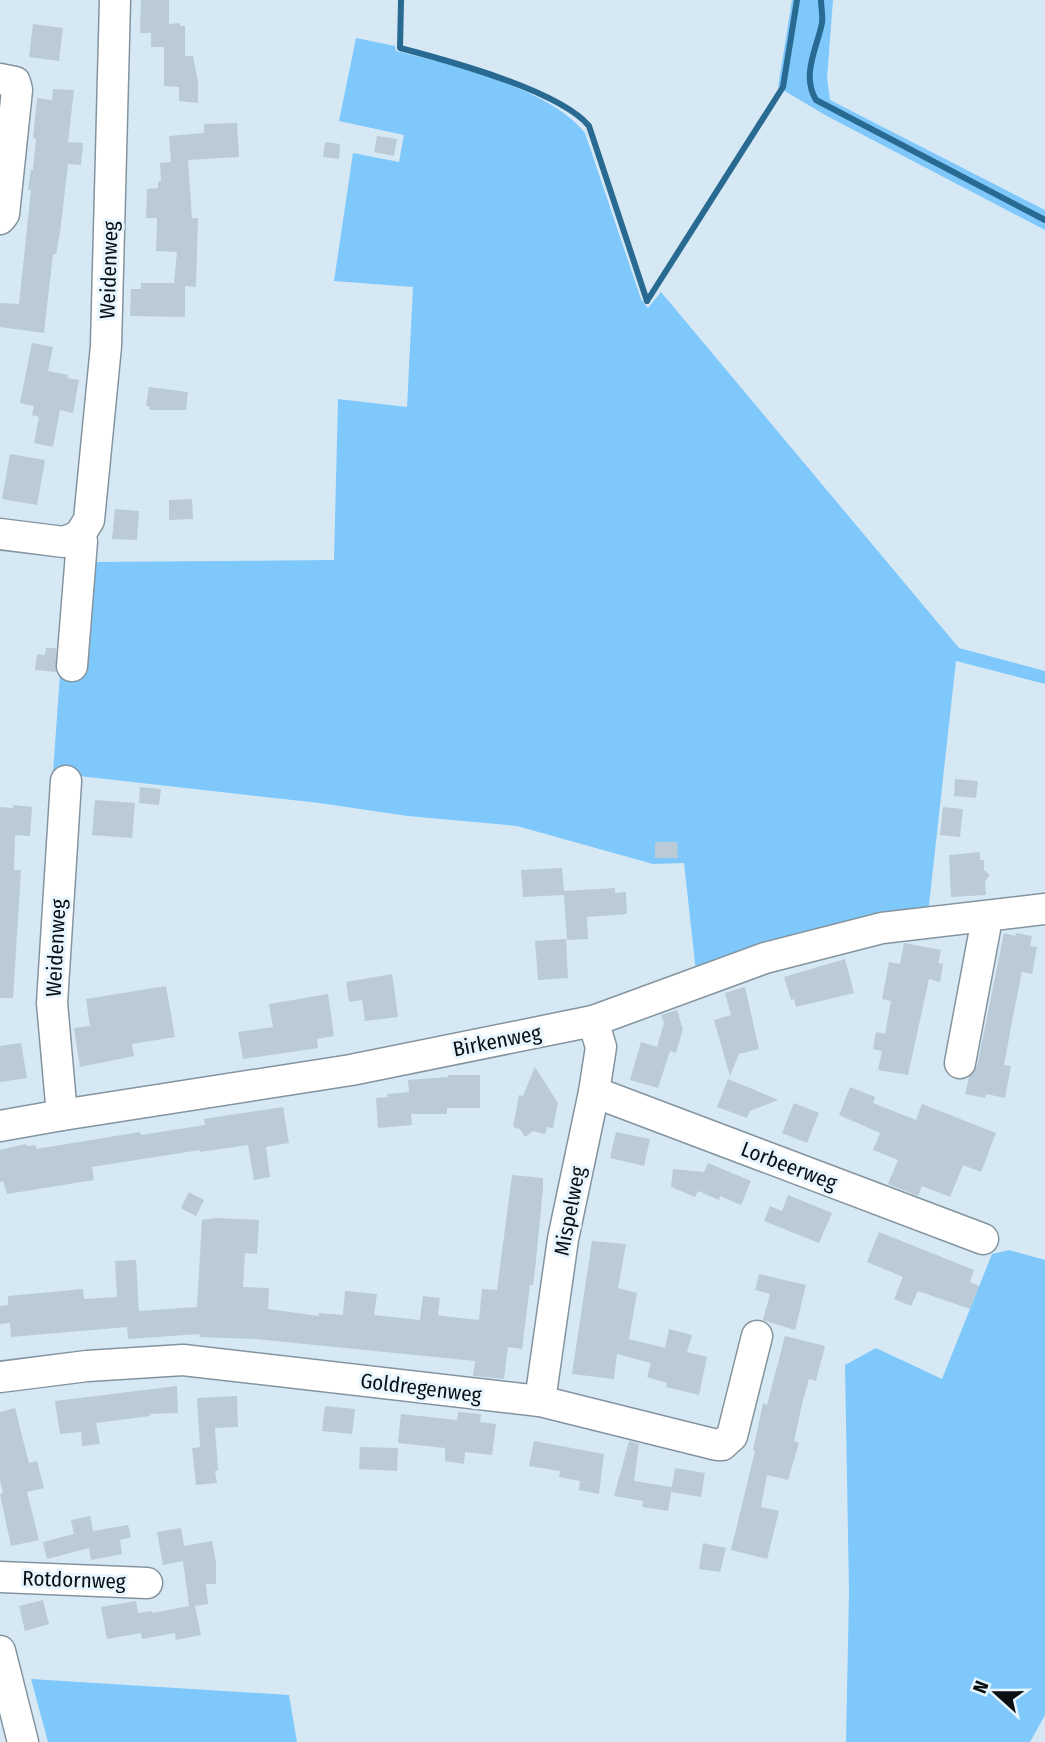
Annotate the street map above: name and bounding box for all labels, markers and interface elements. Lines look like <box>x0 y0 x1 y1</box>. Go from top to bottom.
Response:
street label: Weidenweg <box>94 221 124 319</box>
street label: Weidenweg <box>40 898 72 998</box>
street label: Birkenweg <box>451 1020 543 1062</box>
street label: Lorbeerweg <box>737 1136 841 1196</box>
street label: Mispelweg <box>549 1164 591 1258</box>
street label: Goldregenweg <box>359 1368 483 1408</box>
street label: Rotdornweg <box>22 1565 126 1595</box>
north arrow <box>961 1658 1031 1728</box>
text: N <box>968 1678 993 1697</box>

